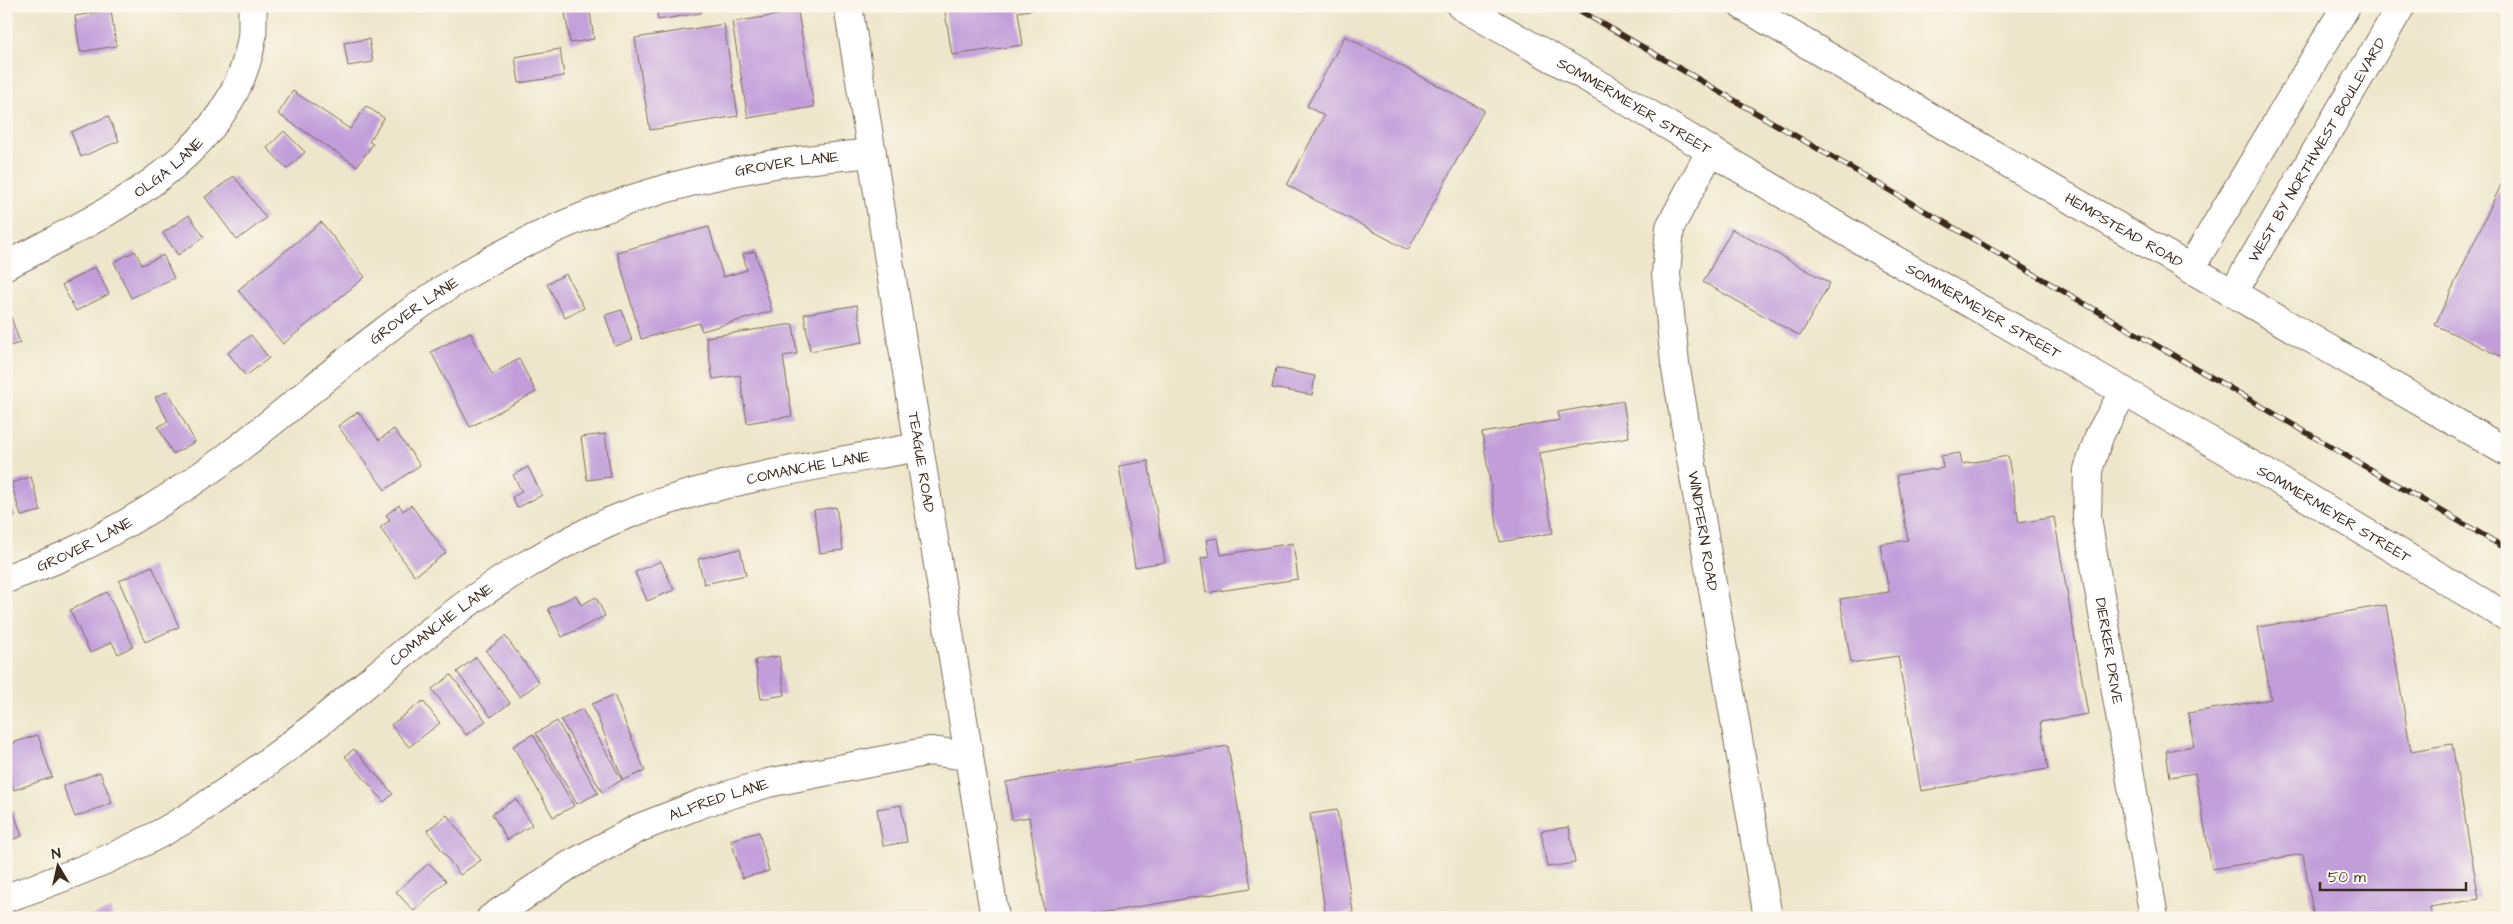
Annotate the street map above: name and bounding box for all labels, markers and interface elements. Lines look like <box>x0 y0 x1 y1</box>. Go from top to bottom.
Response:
street label: WEST BY NORTHWEST BOULEVARD <box>2243 33 2391 266</box>
street label: SOMMERMEYER STREET <box>1553 53 1716 160</box>
street label: OLGA LANE <box>130 133 208 203</box>
street label: GROVER LANE <box>733 146 840 182</box>
street label: HEMPSTEAD ROAD <box>2061 188 2187 273</box>
street label: SOMMERMEYER STREET <box>1902 258 2065 365</box>
street label: GROVER LANE <box>365 272 463 350</box>
street label: TEAGUE ROAD <box>903 410 940 514</box>
street label: COMANCHE LANE <box>745 446 872 490</box>
street label: SOMMERMEYER STREET <box>2253 460 2415 569</box>
street label: WINDFERN ROAD <box>1682 469 1723 593</box>
street label: GROVER LANE <box>34 512 137 577</box>
street label: COMANCHE LANE <box>385 579 497 671</box>
street label: DIERKER DRIVE <box>2090 596 2128 706</box>
street label: ALFRED LANE <box>666 773 771 826</box>
north arrow <box>32 842 82 892</box>
text: N <box>50 844 62 865</box>
scale bar <box>2320 859 2467 891</box>
text: 50 m <box>2328 867 2366 888</box>

